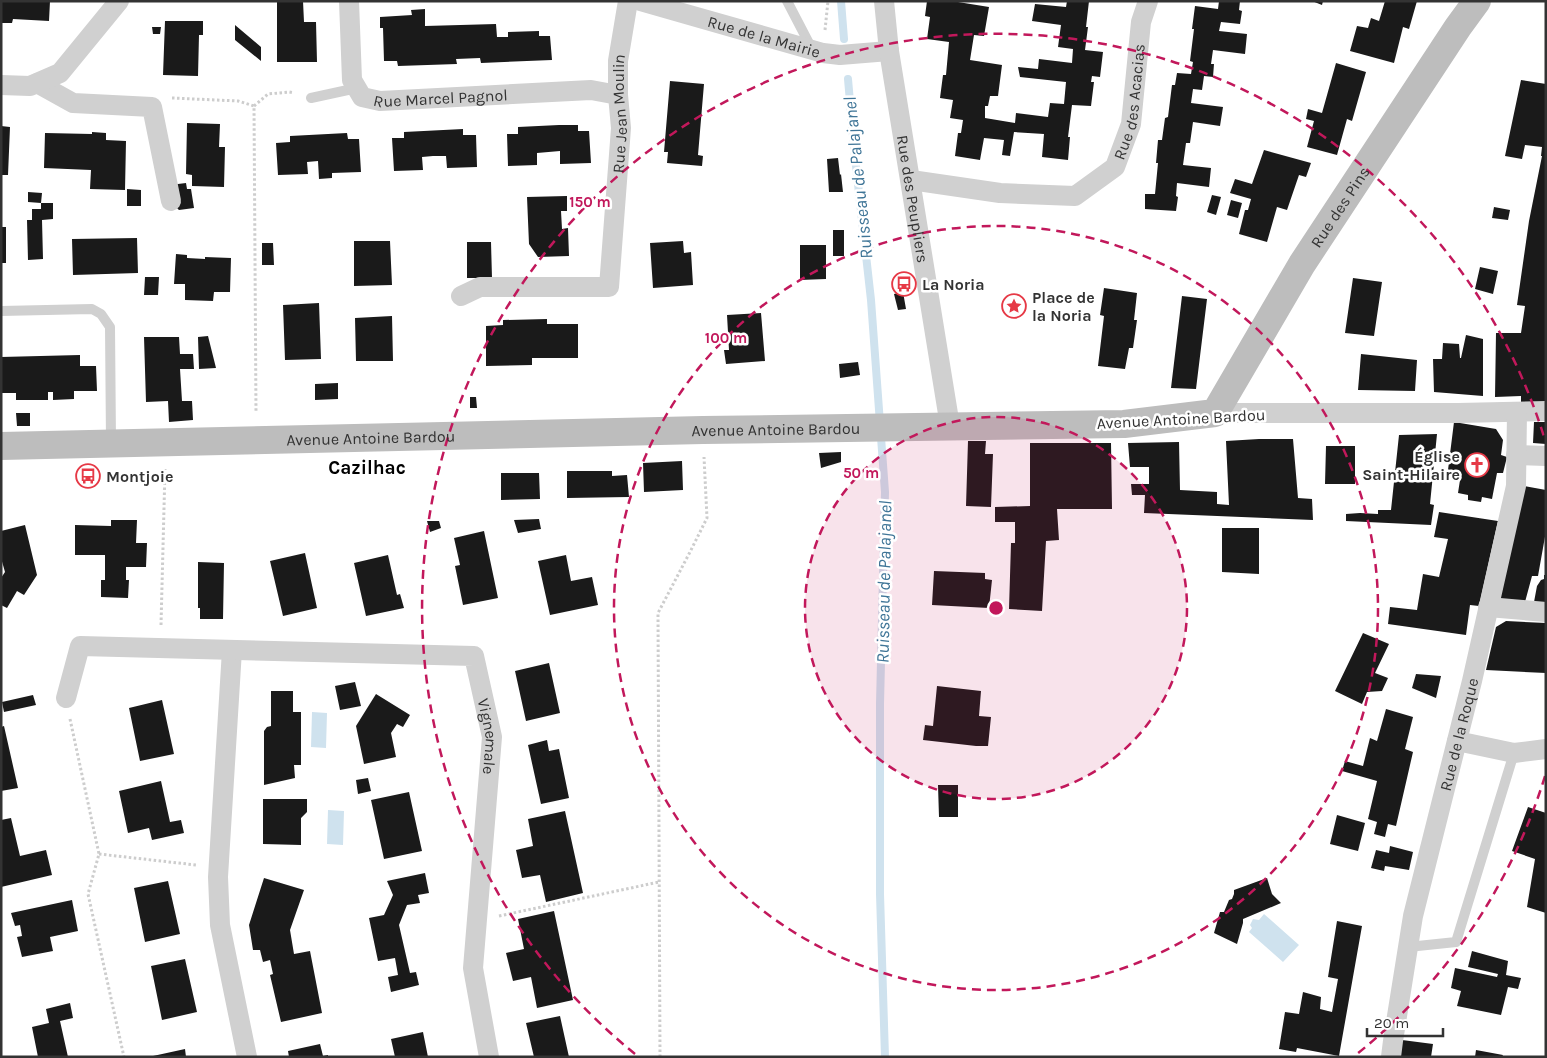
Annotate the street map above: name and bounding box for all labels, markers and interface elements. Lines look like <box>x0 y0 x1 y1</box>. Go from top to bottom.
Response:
street label: Rue de la Mairie <box>706 11 823 61</box>
street label: Rue des Acacias <box>1109 43 1148 162</box>
street label: Rue Jean Moulin <box>608 52 631 174</box>
street label: Rue Marcel Pagnol <box>372 85 508 111</box>
water label: Ruisseau de Palajanel <box>838 95 877 260</box>
street label: Rue des Peupliers <box>893 133 933 264</box>
street label: Rue des Pins <box>1306 163 1373 251</box>
text: 150 m <box>569 193 611 211</box>
bus stop icon: La Noria <box>891 271 917 297</box>
place label: La Noria <box>922 275 985 294</box>
place label: Place de la Noria <box>1032 288 1095 325</box>
place icon: Place de la Noria <box>1001 293 1027 319</box>
text: 100 m <box>705 329 747 347</box>
street label: Avenue Antoine Bardou <box>1096 405 1266 433</box>
street label: Avenue Antoine Bardou <box>691 418 860 440</box>
street label: Avenue Antoine Bardou <box>286 426 456 449</box>
place label: Église Saint-Hilaire <box>1362 447 1460 484</box>
church icon: Église Saint-Hilaire <box>1464 452 1490 478</box>
district label: Cazilhac <box>328 457 406 479</box>
bus stop icon: Montjoie <box>75 463 101 489</box>
text: 50 m <box>843 464 879 482</box>
place label: Montjoie <box>106 467 173 486</box>
water label: Ruisseau de Palajanel <box>872 500 896 664</box>
centre of rings <box>987 599 1005 617</box>
street label: Rue de la Roque <box>1435 676 1482 793</box>
street label: Vignemale <box>474 696 502 775</box>
scale bar <box>1367 1006 1443 1038</box>
text: 20 m <box>1374 1014 1409 1032</box>

